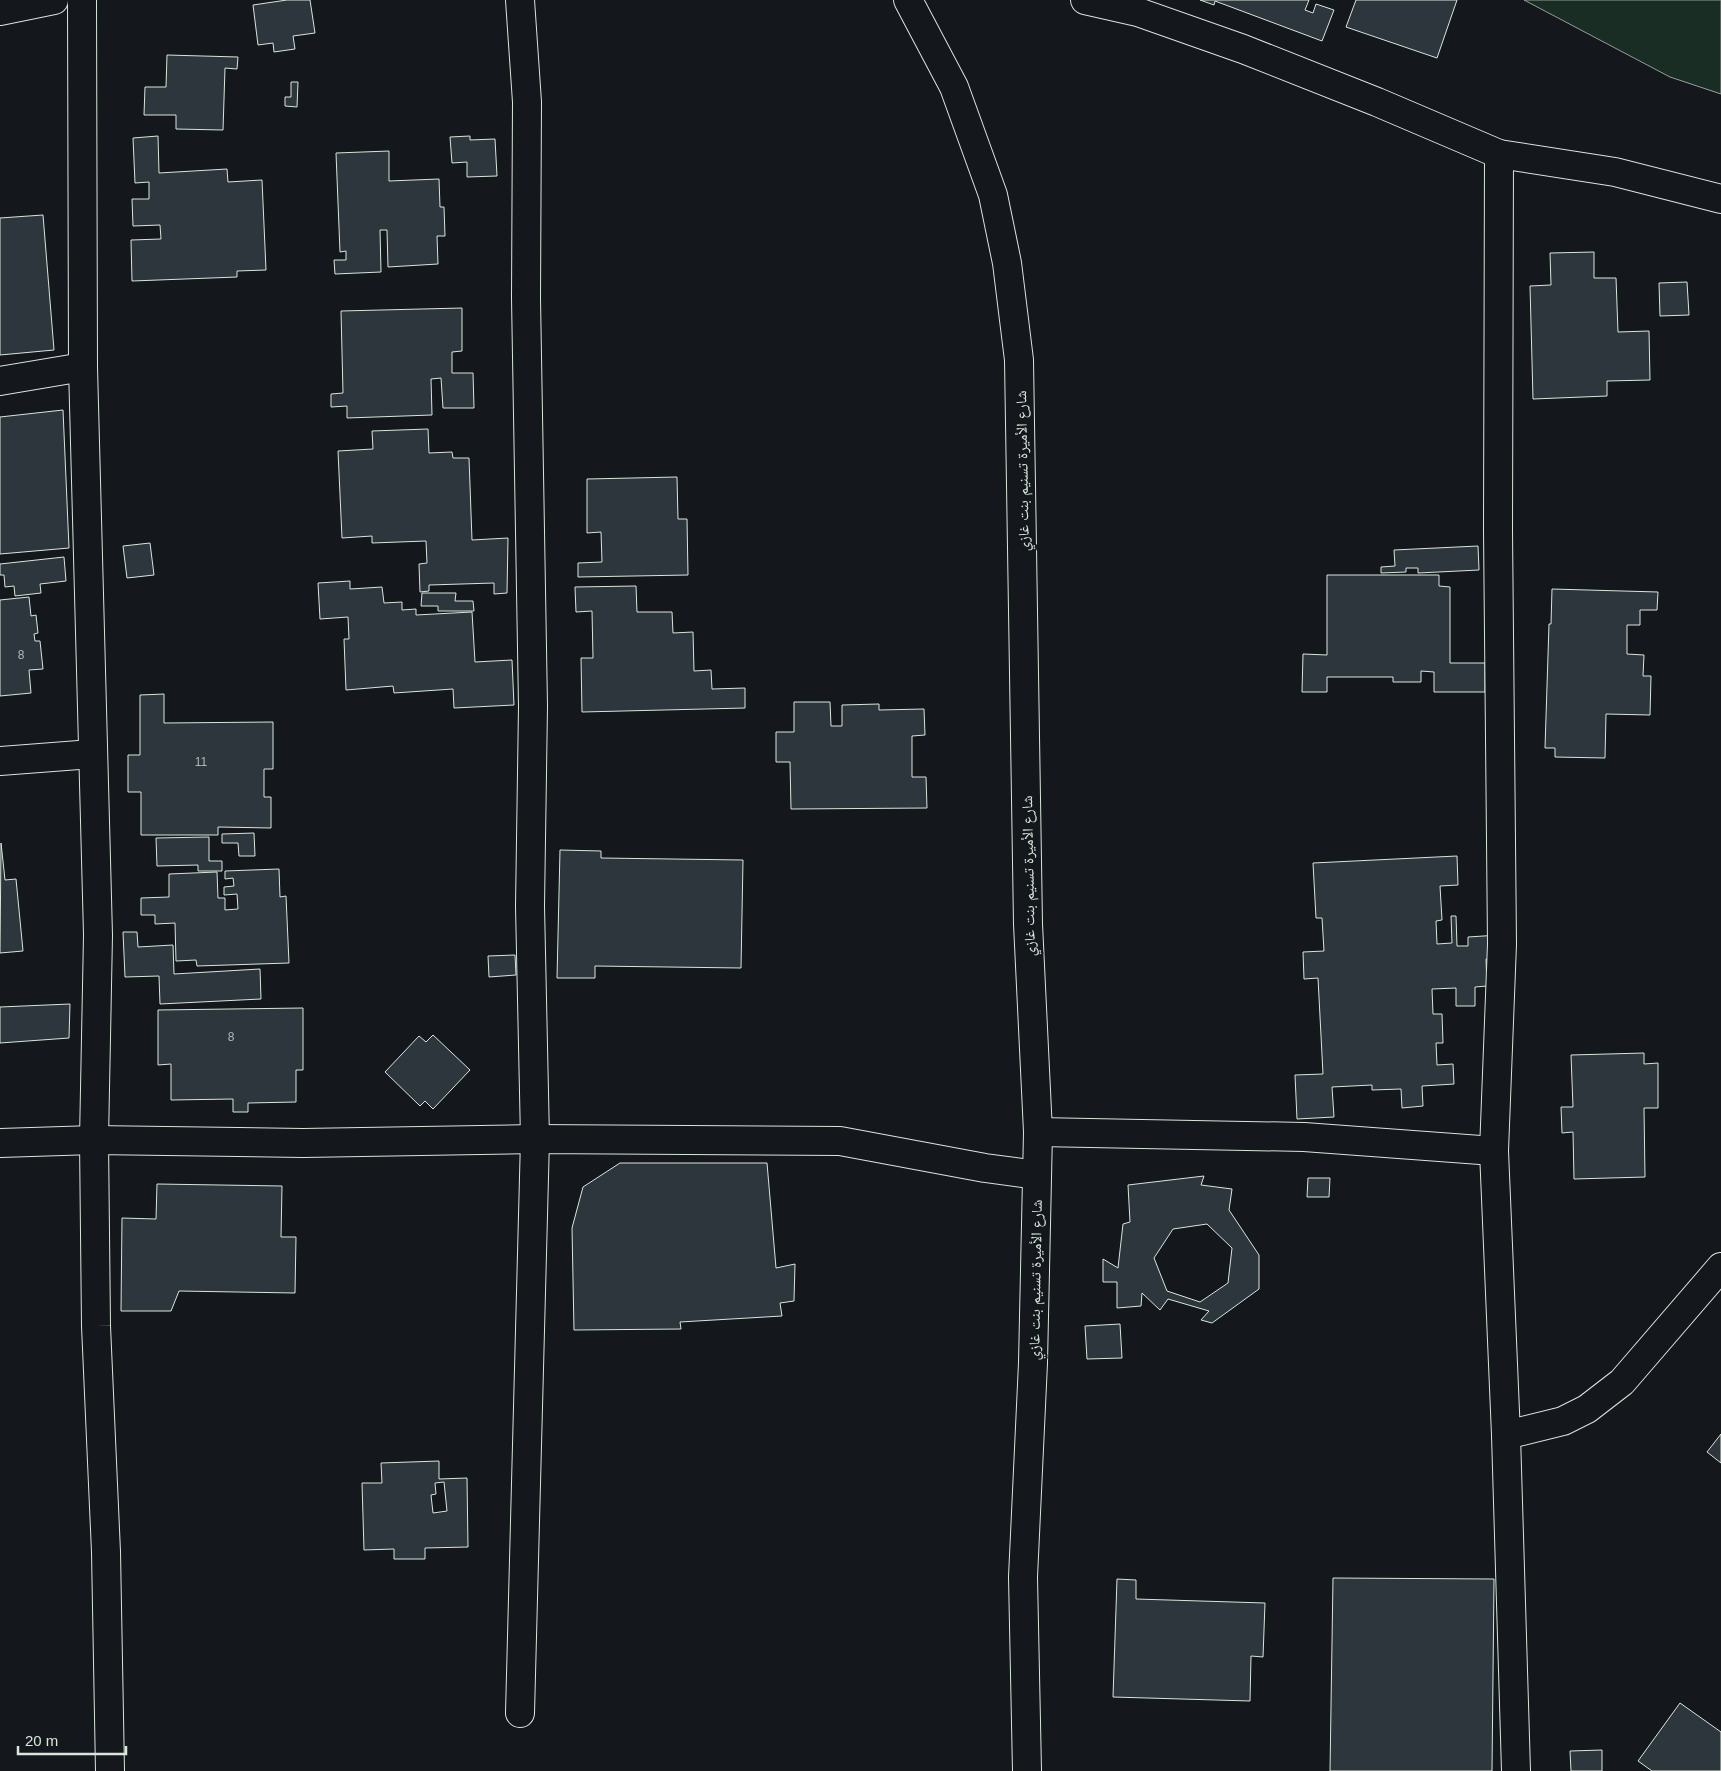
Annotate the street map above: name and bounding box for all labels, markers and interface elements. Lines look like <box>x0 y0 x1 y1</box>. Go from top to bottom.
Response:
street label: شارع الأميرة تسنيم بنت غازي <box>1012 390 1036 552</box>
house number: 8 <box>18 648 25 662</box>
house number: 11 <box>195 755 208 769</box>
street label: شارع الأميرة تسنيم بنت غازي <box>1018 795 1042 957</box>
house number: 8 <box>228 1030 235 1044</box>
street label: شارع الأميرة تسنيم بنت غازي <box>1025 1199 1049 1361</box>
scale bar <box>18 1724 125 1756</box>
text: 20 m <box>25 1732 58 1749</box>

